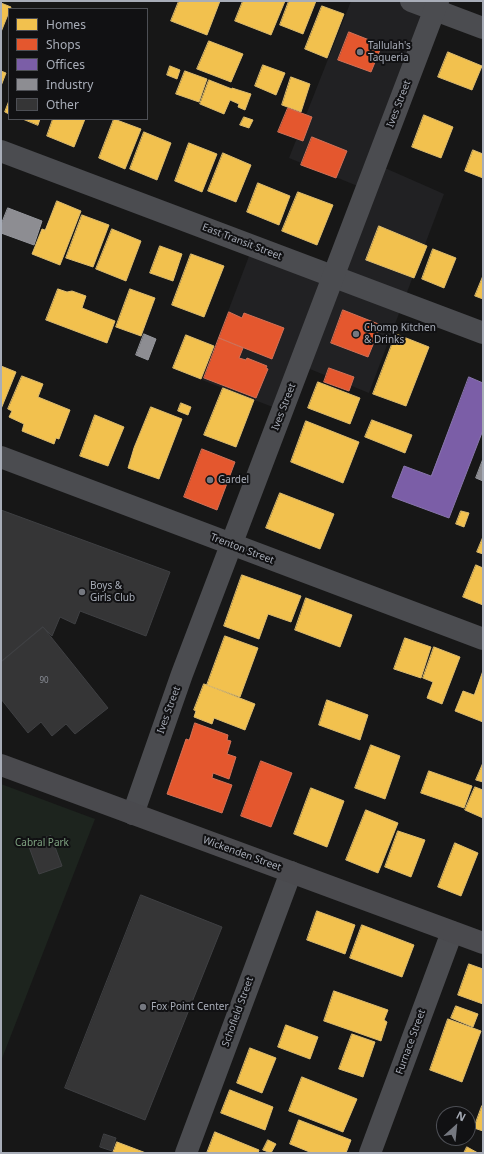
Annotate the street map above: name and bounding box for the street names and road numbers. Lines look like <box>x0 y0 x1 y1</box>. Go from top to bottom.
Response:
street label: Ives Street <box>385 79 413 129</box>
street label: East Transit Street <box>200 221 284 263</box>
street label: Ives Street <box>270 382 298 432</box>
street label: Trenton Street <box>208 531 276 567</box>
street label: Ives Street <box>155 685 183 735</box>
street label: Wickenden Street <box>201 834 283 874</box>
street label: Schofield Street <box>220 975 256 1049</box>
street label: Furnace Street <box>394 1008 428 1076</box>

